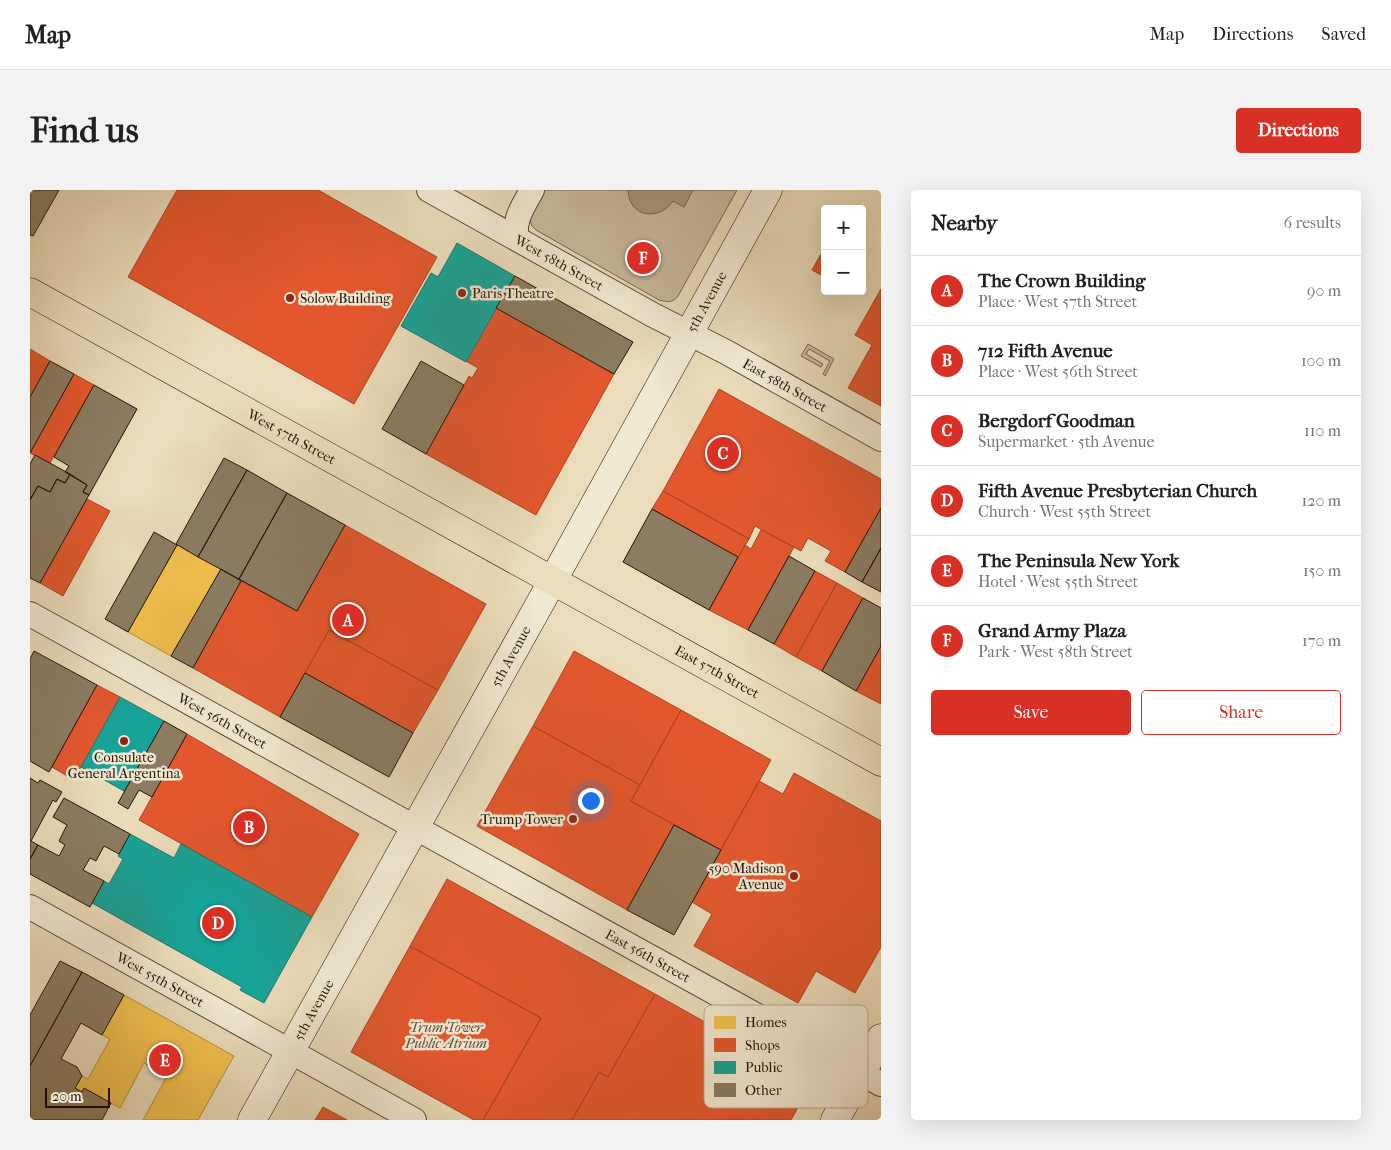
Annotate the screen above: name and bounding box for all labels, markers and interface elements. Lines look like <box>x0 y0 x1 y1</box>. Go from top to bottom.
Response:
text: Map <box>25 21 71 49</box>
text: Map <box>1150 24 1184 45</box>
text: Directions <box>1212 24 1293 45</box>
text: Saved <box>1321 24 1366 45</box>
button: Directions <box>1236 108 1361 153</box>
text: Find us <box>30 110 139 151</box>
map controls <box>821 205 866 295</box>
button: + <box>821 205 866 250</box>
text: Nearby <box>931 211 997 235</box>
text: 6 results <box>1283 213 1341 232</box>
street label: West 58th Street <box>511 231 606 295</box>
pin: F <box>627 239 659 277</box>
button: − <box>821 250 866 295</box>
street label: 5th Avenue <box>683 268 731 335</box>
text: The Crown Building <box>978 270 1145 292</box>
text: A <box>942 281 952 300</box>
text: 90 m <box>1307 281 1341 300</box>
place label: Paris Theatre <box>472 285 554 302</box>
marker: Paris Theatre <box>456 287 468 299</box>
place label: Solow Building <box>300 290 391 307</box>
marker: Solow Building <box>284 292 296 304</box>
text: Place · West 57th Street <box>978 292 1137 311</box>
text: 712 Fifth Avenue <box>978 340 1113 362</box>
text: B <box>942 351 952 370</box>
text: 100 m <box>1301 351 1341 370</box>
street label: East 58th Street <box>740 355 830 416</box>
text: Place · West 56th Street <box>978 362 1138 381</box>
street label: West 57th Street <box>243 405 339 468</box>
text: Bergdorf Goodman <box>978 410 1135 432</box>
text: C <box>942 421 952 440</box>
text: 110 m <box>1304 421 1341 440</box>
text: Supermarket · 5th Avenue <box>978 432 1154 451</box>
pin: C <box>707 434 739 472</box>
text: Fifth Avenue Presbyterian Church <box>978 480 1257 502</box>
text: D <box>941 491 953 510</box>
text: 120 m <box>1302 491 1341 510</box>
text: Church · West 55th Street <box>978 502 1151 521</box>
text: The Peninsula New York <box>978 550 1179 572</box>
text: E <box>942 561 952 580</box>
text: 150 m <box>1303 561 1341 580</box>
text: Hotel · West 55th Street <box>978 572 1138 591</box>
pin: A <box>332 601 364 639</box>
text: Grand Army Plaza <box>978 620 1126 642</box>
street label: 5th Avenue <box>487 623 535 690</box>
text: F <box>943 631 951 650</box>
text: 170 m <box>1302 631 1341 650</box>
street label: East 57th Street <box>672 642 762 702</box>
text: Park · West 58th Street <box>978 642 1133 661</box>
street label: West 56th Street <box>174 689 270 753</box>
button: Save <box>931 690 1131 735</box>
button: Share <box>1141 690 1341 735</box>
marker: Consulate General Argentina <box>118 735 130 747</box>
place label: Consulate General Argentina <box>68 749 181 782</box>
your location <box>578 788 604 814</box>
pin: B <box>233 808 265 846</box>
place label: Trump Tower <box>480 811 563 828</box>
marker: Trump Tower <box>567 813 579 825</box>
place label: 590 Madison Avenue <box>709 860 784 893</box>
marker: 590 Madison Avenue <box>788 870 800 882</box>
pin: D <box>202 904 234 942</box>
street label: East 56th Street <box>602 926 693 986</box>
street label: West 55th Street <box>112 948 207 1011</box>
street label: 5th Avenue <box>290 977 338 1044</box>
legend <box>704 1005 868 1108</box>
text: Homes <box>745 1014 787 1031</box>
park label: Trum Tower Public Atrium <box>404 1019 487 1052</box>
text: Shops <box>745 1037 780 1054</box>
pin: E <box>149 1041 181 1079</box>
text: Public <box>745 1059 783 1076</box>
text: Other <box>745 1082 782 1099</box>
scale bar <box>45 1085 110 1108</box>
text: 20 m <box>52 1088 82 1105</box>

